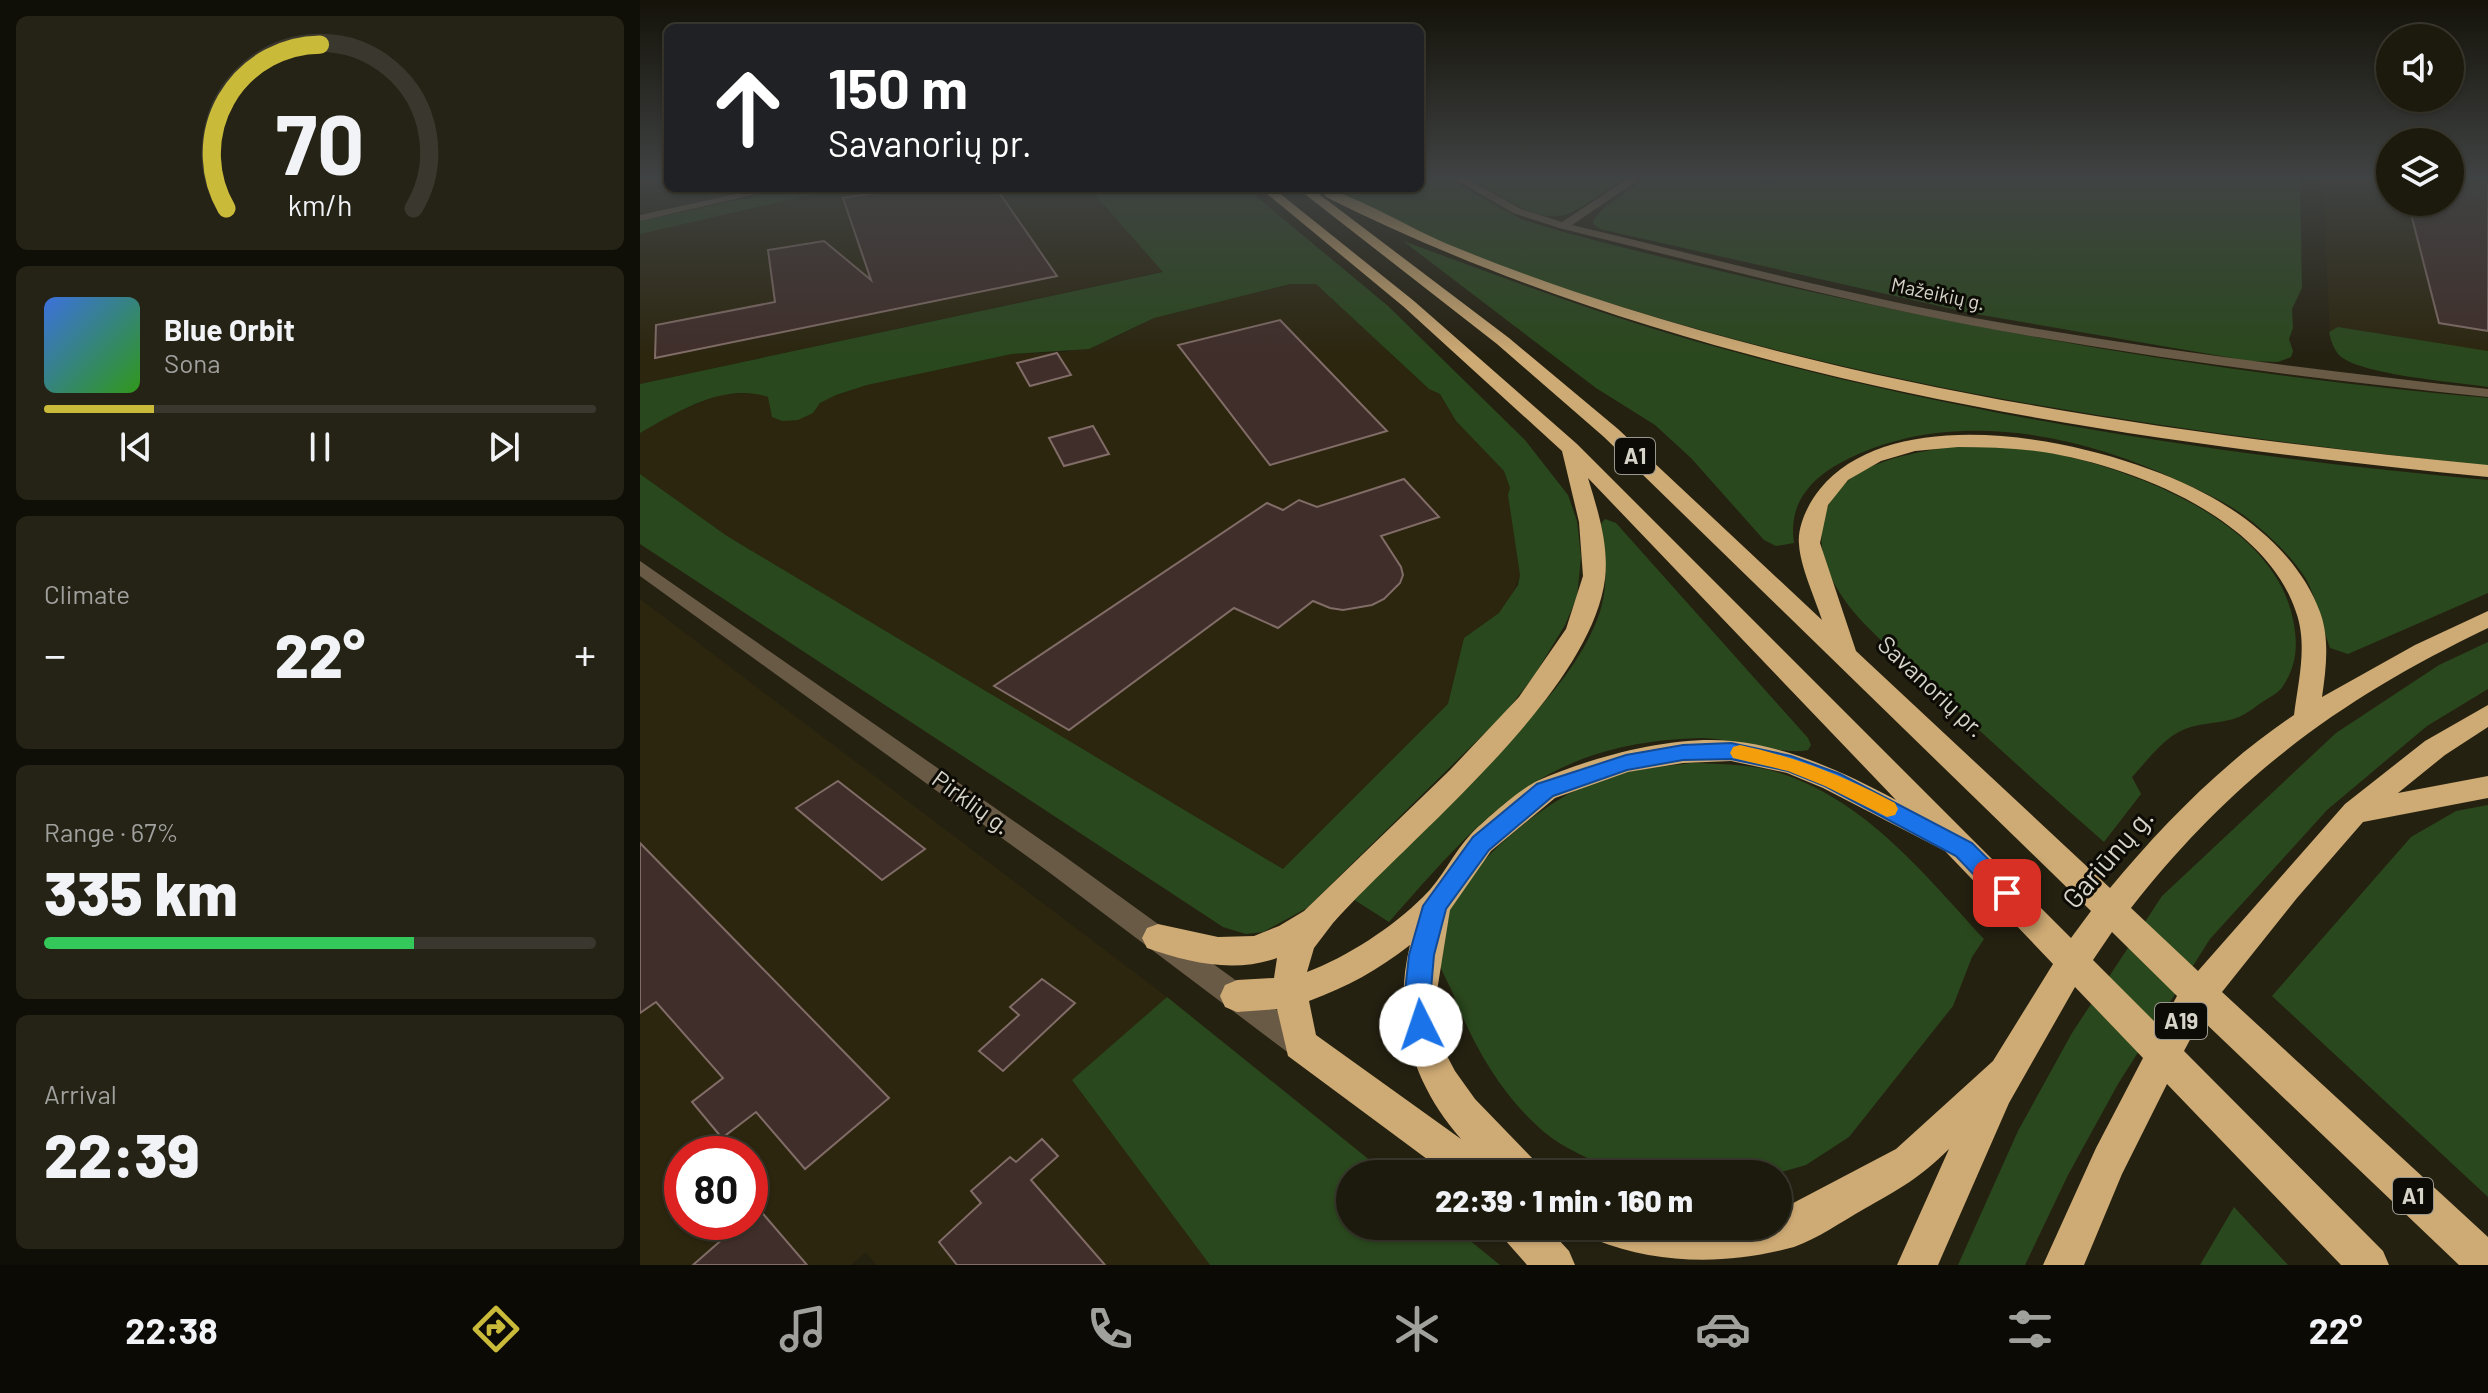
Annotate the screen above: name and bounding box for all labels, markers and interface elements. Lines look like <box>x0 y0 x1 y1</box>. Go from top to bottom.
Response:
map controls <box>2376 24 2464 216</box>
button: sound <box>2376 24 2464 112</box>
text: 150 m <box>828 53 968 120</box>
icon: ahead <box>696 56 800 160</box>
text: 70 <box>276 91 364 191</box>
text: Savanorių pr. <box>828 121 1032 164</box>
button: layers <box>2376 128 2464 216</box>
text: km/h <box>288 187 352 222</box>
street label: Mažeikių g. <box>1889 271 1987 315</box>
text: Blue Orbit <box>164 311 295 347</box>
text: Sona <box>164 347 221 378</box>
icon: previous <box>114 425 158 469</box>
icon: pause <box>298 425 342 469</box>
icon: next <box>482 425 526 469</box>
road number: A1 <box>1615 438 1655 474</box>
text: Climate <box>44 578 130 609</box>
text: 22° <box>275 618 365 690</box>
text: − <box>44 627 66 680</box>
text: + <box>574 627 596 680</box>
street label: Savanorių pr. <box>1872 629 1992 743</box>
street label: Pirklių g. <box>927 764 1017 840</box>
street label: Gariūnų g. <box>2054 800 2160 915</box>
text: Range · 67% <box>44 816 179 847</box>
text: 335 km <box>44 856 238 928</box>
pin <box>1973 859 2041 927</box>
icon: arrive <box>1985 871 2029 915</box>
position arrow <box>1379 983 1463 1067</box>
road number: A19 <box>2155 1003 2207 1039</box>
text: Arrival <box>44 1078 117 1109</box>
text: 22:39 <box>44 1118 199 1190</box>
speed limit sign: 80 <box>664 1136 768 1240</box>
road number: A1 <box>2393 1178 2433 1214</box>
text: 22:39 · 1 min · 160 m <box>1435 1182 1693 1218</box>
icon: directions <box>468 1301 524 1357</box>
icon: music <box>775 1301 831 1357</box>
icon: phone <box>1082 1301 1138 1357</box>
icon: climate <box>1389 1301 1445 1357</box>
icon: car <box>1695 1301 1751 1357</box>
icon: filters <box>2002 1301 2058 1357</box>
text: 22:38 <box>125 1308 218 1351</box>
text: 22° <box>2309 1308 2363 1351</box>

